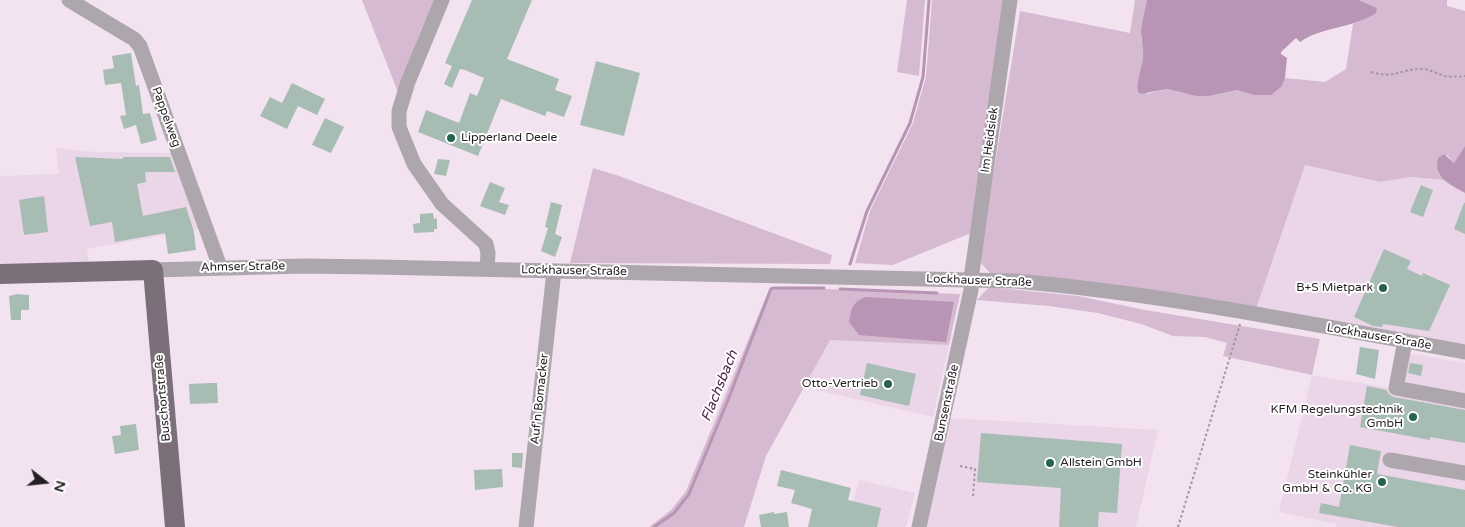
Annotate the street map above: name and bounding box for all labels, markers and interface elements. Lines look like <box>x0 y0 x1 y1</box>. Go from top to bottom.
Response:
street label: Pappelweg <box>148 85 184 149</box>
street label: Im Heidsiek <box>978 106 1002 174</box>
place label: Lipperland Deele <box>461 131 557 145</box>
marker: Lipperland Deele <box>445 132 457 144</box>
street label: Ahmser Straße <box>201 259 285 275</box>
street label: Lockhauser Straße <box>521 263 627 279</box>
street label: Lockhauser Straße <box>926 272 1032 290</box>
place label: B+S Mietpark <box>1296 281 1373 295</box>
marker: B+S Mietpark <box>1377 282 1389 294</box>
street label: Lockhauser Straße <box>1326 321 1432 353</box>
water label: Flachsbach <box>698 348 742 424</box>
street label: Auf'n Bomacker <box>528 353 552 445</box>
street label: Buschortstraße <box>152 354 174 442</box>
street label: Bunsenstraße <box>932 363 962 443</box>
place label: Otto-Vertrieb <box>802 377 878 391</box>
marker: Otto-Vertrieb <box>882 378 894 390</box>
place label: KFM Regelungstechnik GmbH <box>1271 403 1403 431</box>
marker: KFM Regelungstechnik GmbH <box>1407 411 1419 423</box>
place label: Allstein GmbH <box>1060 456 1142 470</box>
north arrow <box>20 457 70 507</box>
marker: Allstein GmbH <box>1044 457 1056 469</box>
place label: Steinkühler GmbH & Co. KG <box>1282 468 1372 496</box>
marker: Steinkühler GmbH & Co. KG <box>1376 476 1388 488</box>
text: N <box>50 479 70 494</box>

